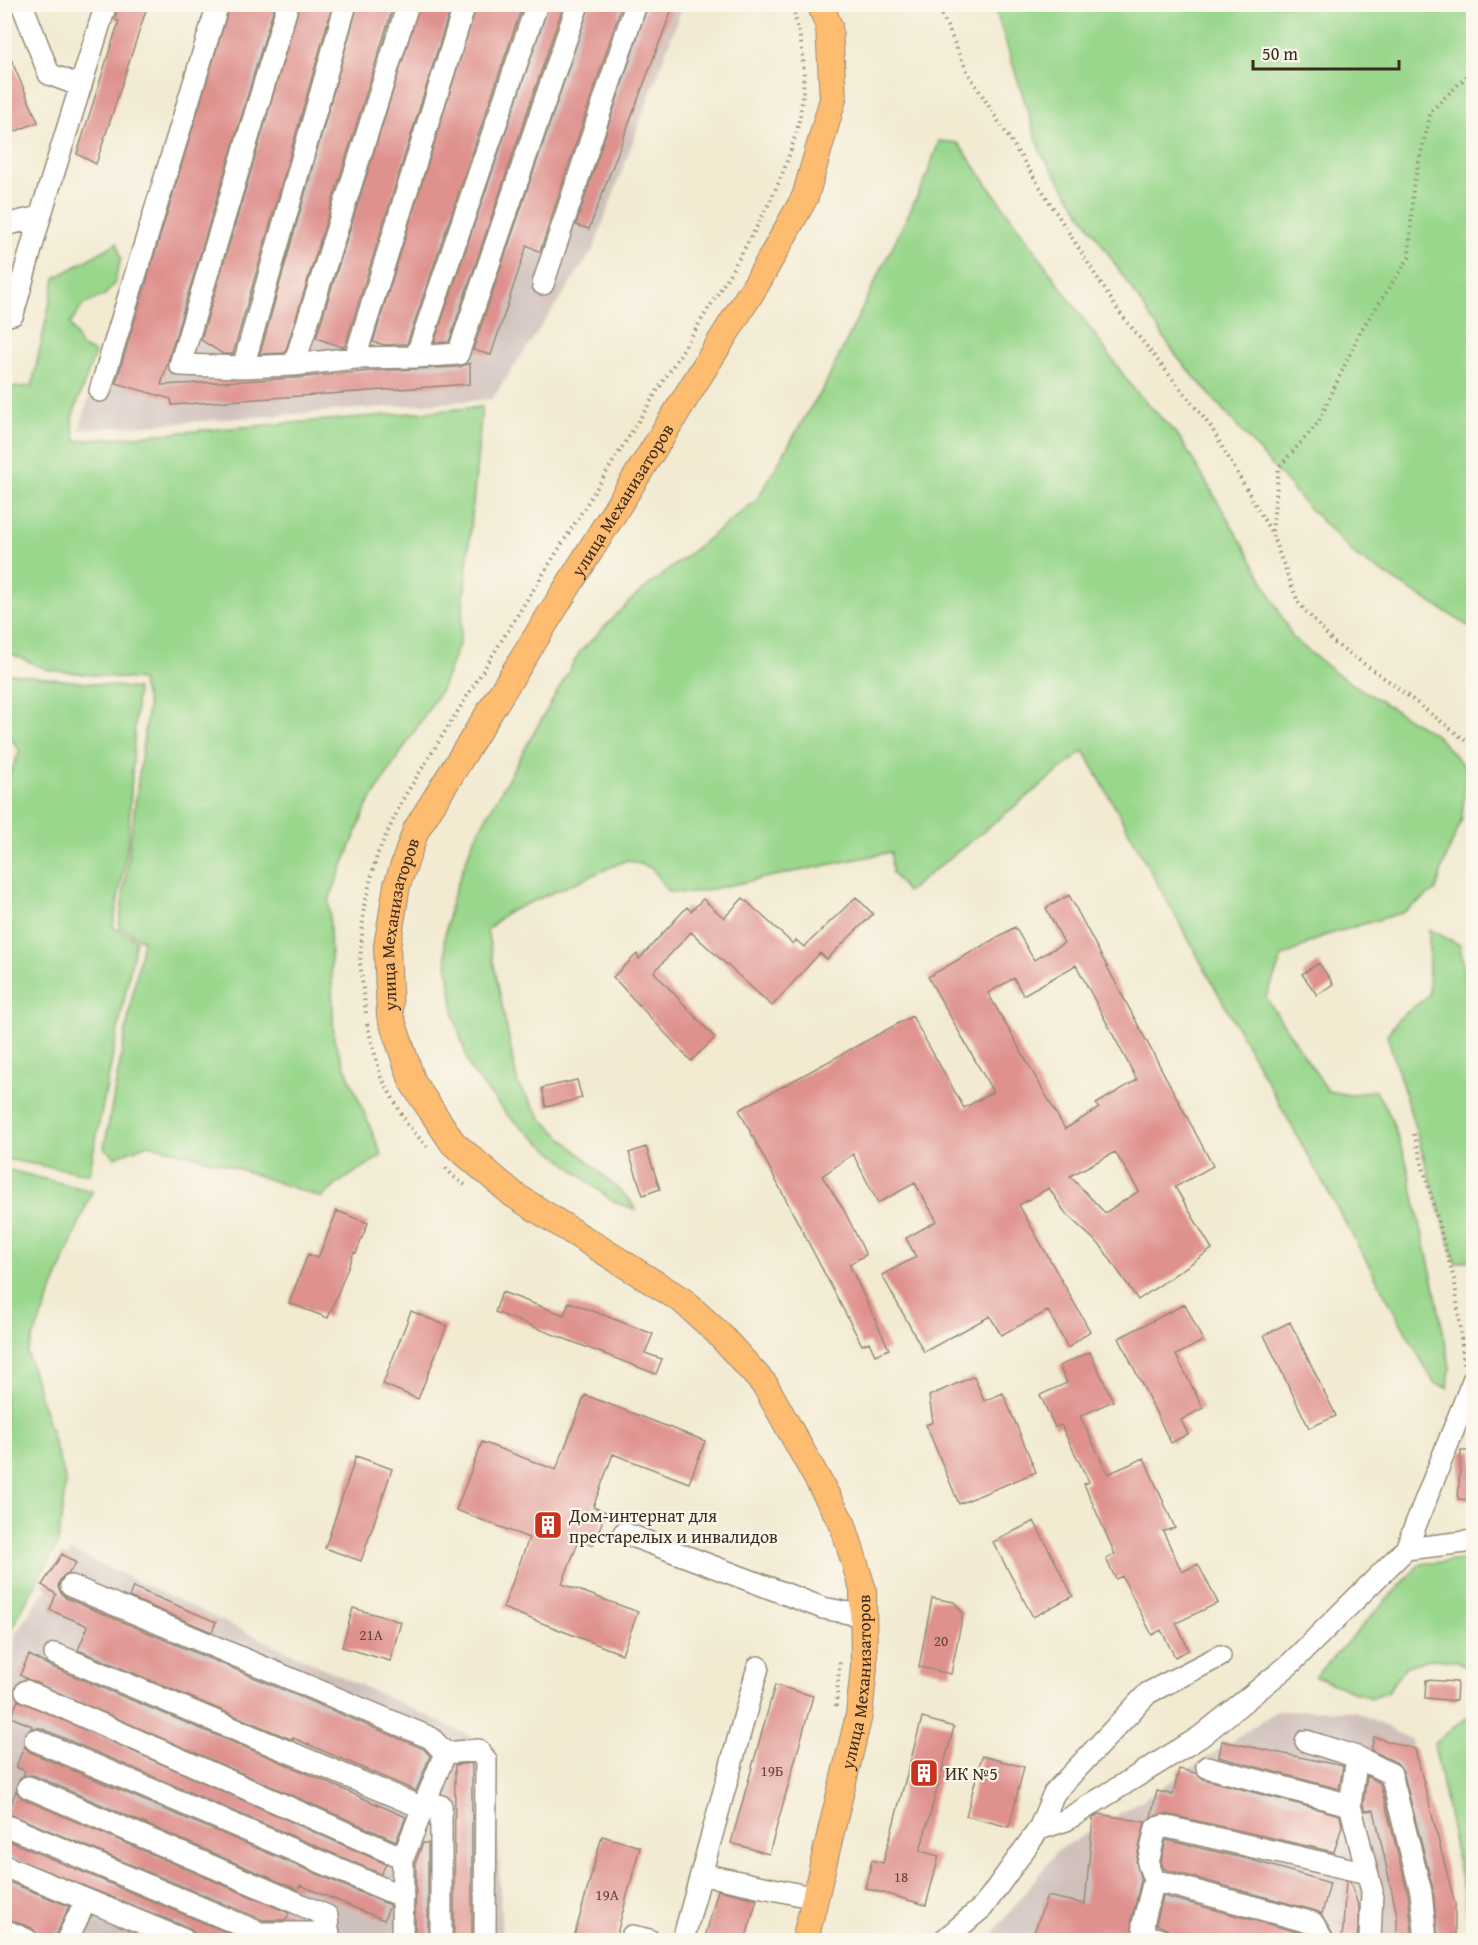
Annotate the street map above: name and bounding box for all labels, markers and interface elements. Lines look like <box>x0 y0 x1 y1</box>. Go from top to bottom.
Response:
scale bar <box>1253 33 1398 71</box>
text: 50 m <box>1262 40 1298 67</box>
street label: улица Механизаторов <box>563 418 680 583</box>
street label: улица Механизаторов <box>373 834 426 1013</box>
place label: Дом-интернат для престарелых и инвалидов <box>568 1502 778 1550</box>
building icon: Дом-интернат для престарелых и инвалидов <box>532 1509 564 1541</box>
street label: улица Механизаторов <box>833 1594 878 1773</box>
house number: 21А <box>359 1624 383 1645</box>
house number: 20 <box>934 1630 948 1651</box>
building icon: ИК №5 <box>908 1757 940 1789</box>
house number: 19Б <box>761 1760 783 1781</box>
place label: ИК №5 <box>945 1760 998 1787</box>
house number: 18 <box>894 1866 908 1887</box>
house number: 19А <box>595 1884 619 1905</box>

